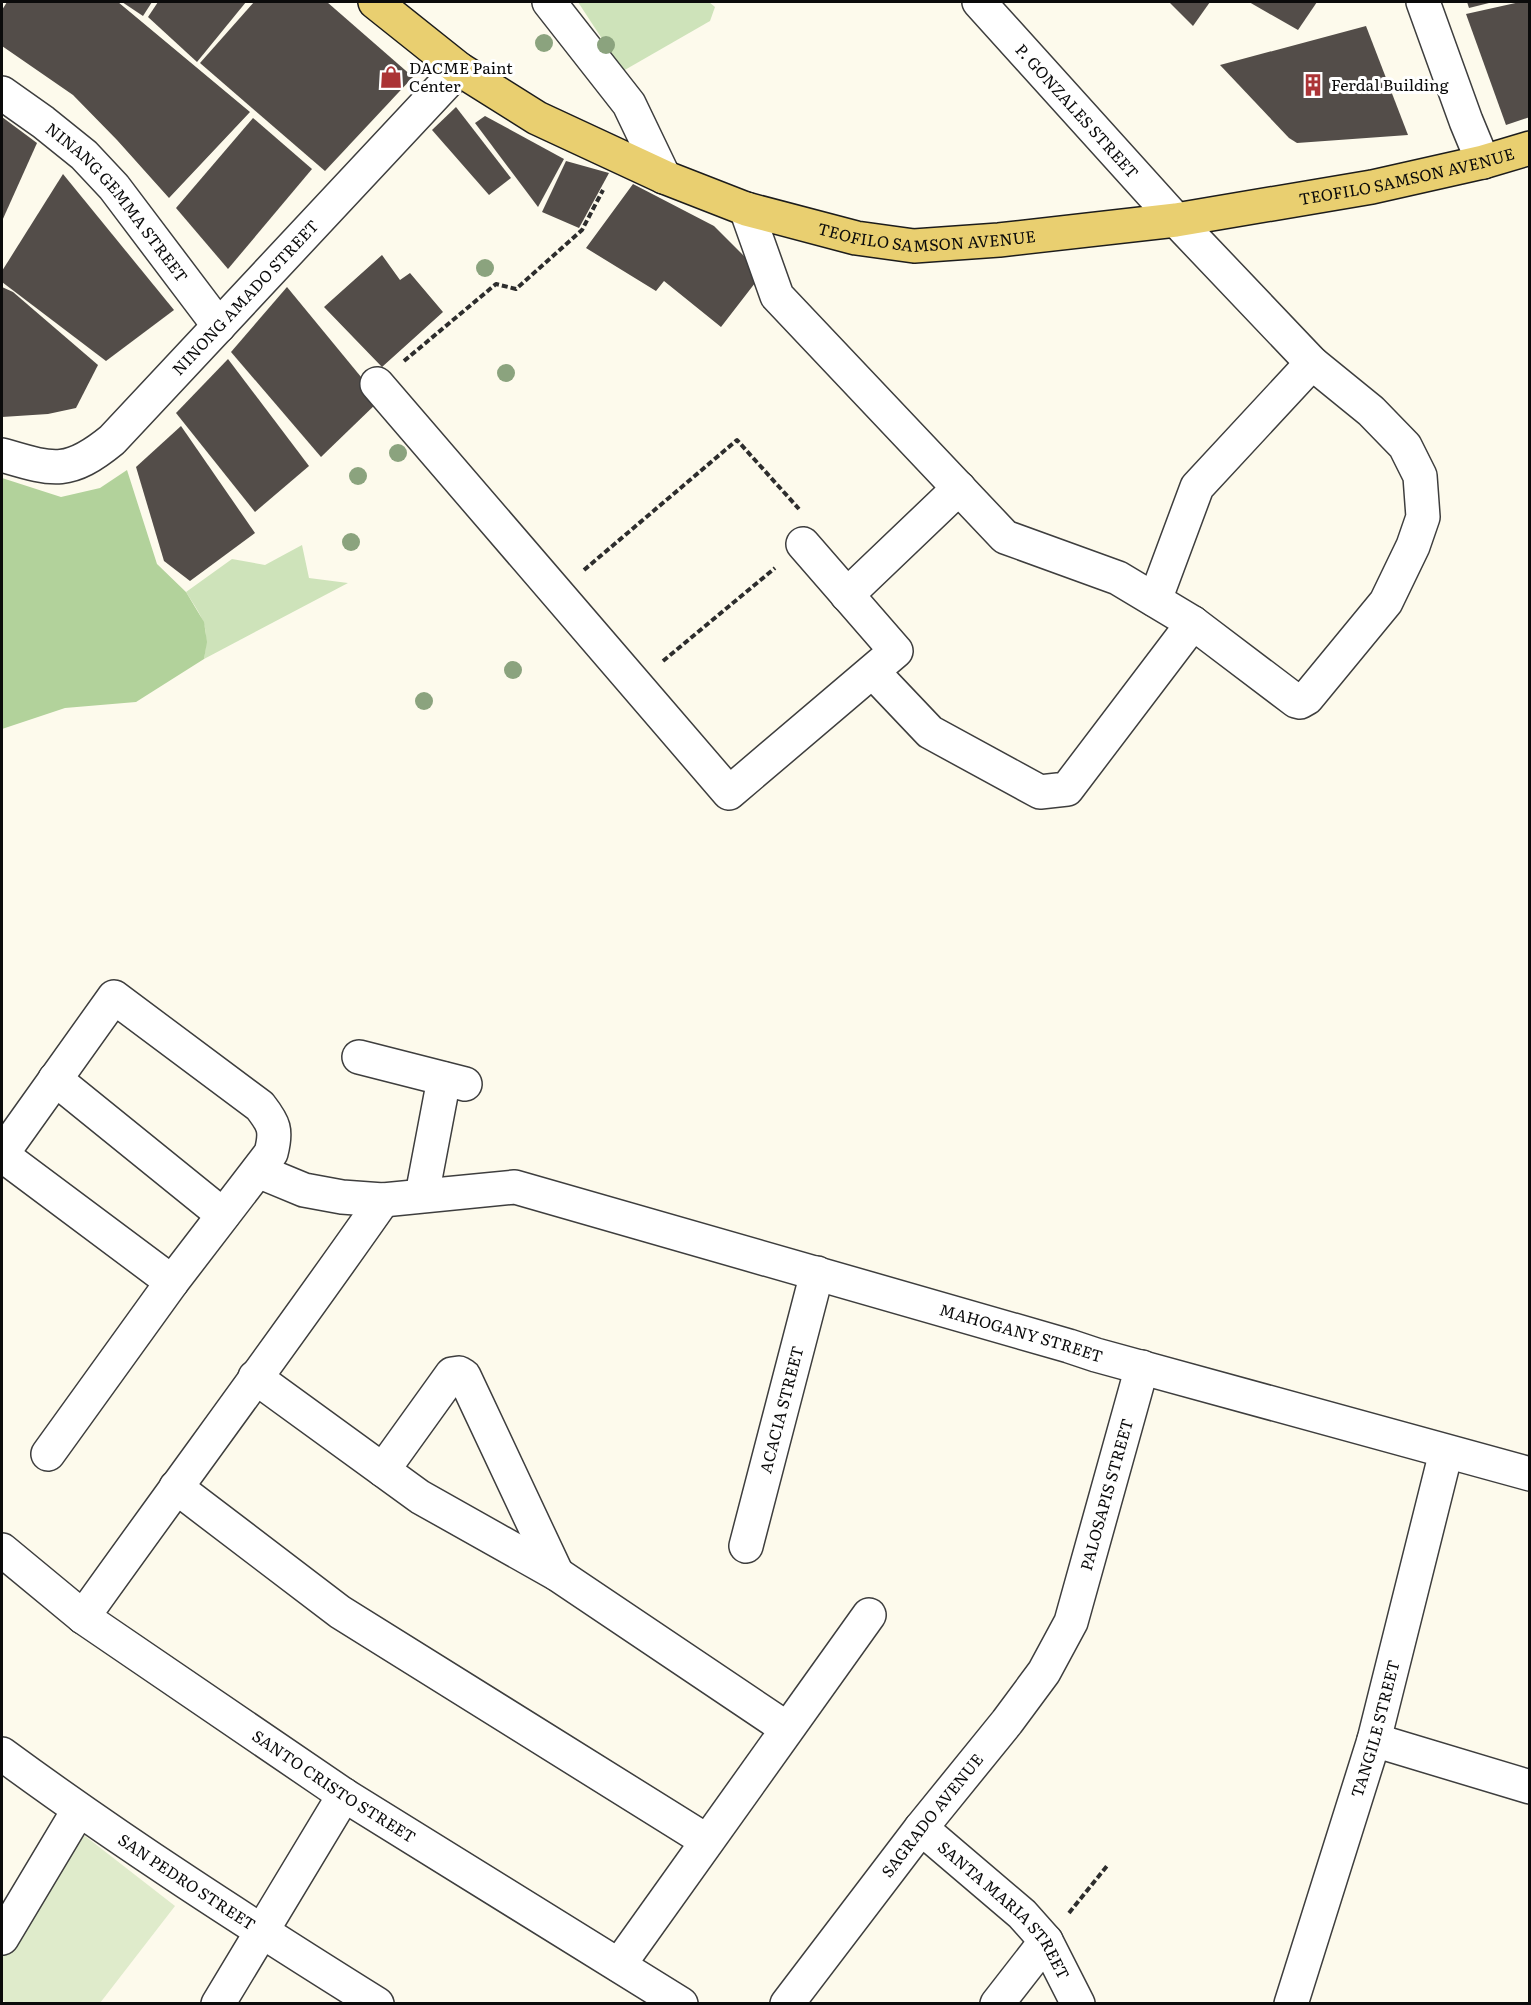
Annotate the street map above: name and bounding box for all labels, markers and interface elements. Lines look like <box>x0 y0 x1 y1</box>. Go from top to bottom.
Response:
street label: P. GONZALES STREET <box>1011 38 1145 183</box>
place label: DACME Paint Center <box>409 55 513 97</box>
shop icon: DACME Paint Center <box>378 64 404 90</box>
building icon: Ferdal Building <box>1300 72 1326 98</box>
place label: Ferdal Building <box>1331 72 1449 96</box>
street label: NINANG GEMMA STREET <box>41 116 195 287</box>
street label: TEOFILO SAMSON AVENUE <box>1297 140 1517 210</box>
street label: NINONG AMADO STREET <box>166 213 324 380</box>
street label: TEOFILO SAMSON AVENUE <box>815 215 1037 257</box>
street label: MAHOGANY STREET <box>937 1296 1106 1367</box>
street label: ACACIA STREET <box>752 1343 809 1476</box>
street label: PALOSAPIS STREET <box>1073 1415 1138 1573</box>
street label: TANGILE STREET <box>1344 1657 1405 1800</box>
street label: SANTO CRISTO STREET <box>248 1723 421 1848</box>
street label: SAGRADO AVENUE <box>875 1748 988 1882</box>
street label: SAN PEDRO STREET <box>114 1827 261 1935</box>
street label: SANTA MARIA STREET <box>933 1835 1077 1983</box>

